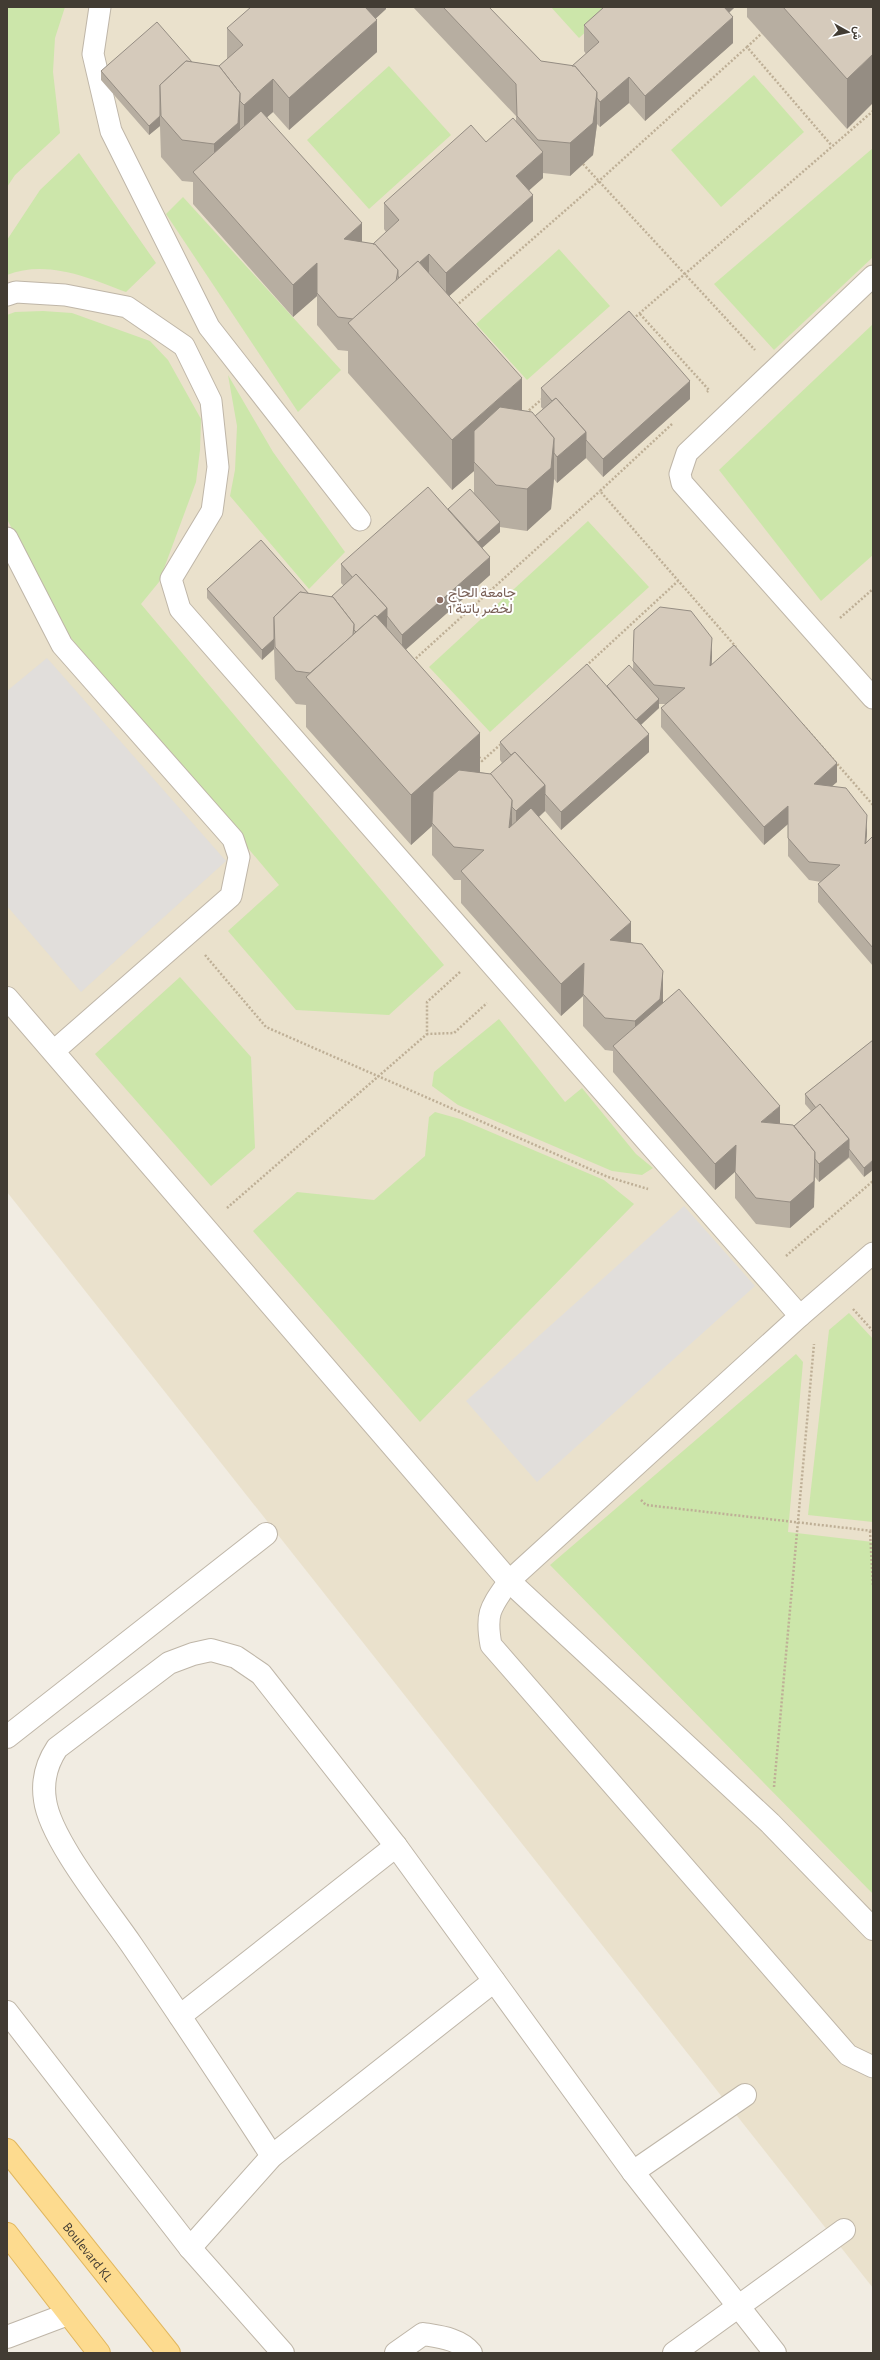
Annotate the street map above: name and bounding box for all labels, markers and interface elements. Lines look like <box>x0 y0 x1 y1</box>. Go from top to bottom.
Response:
north arrow <box>828 12 868 52</box>
text: ش <box>850 26 864 41</box>
place label: جامعة الحاج لخضر باتنة 1 <box>448 586 516 617</box>
marker: جامعة الحاج لخضر باتنة 1 <box>435 595 445 605</box>
street label: Boulevard KL <box>60 2220 115 2284</box>

